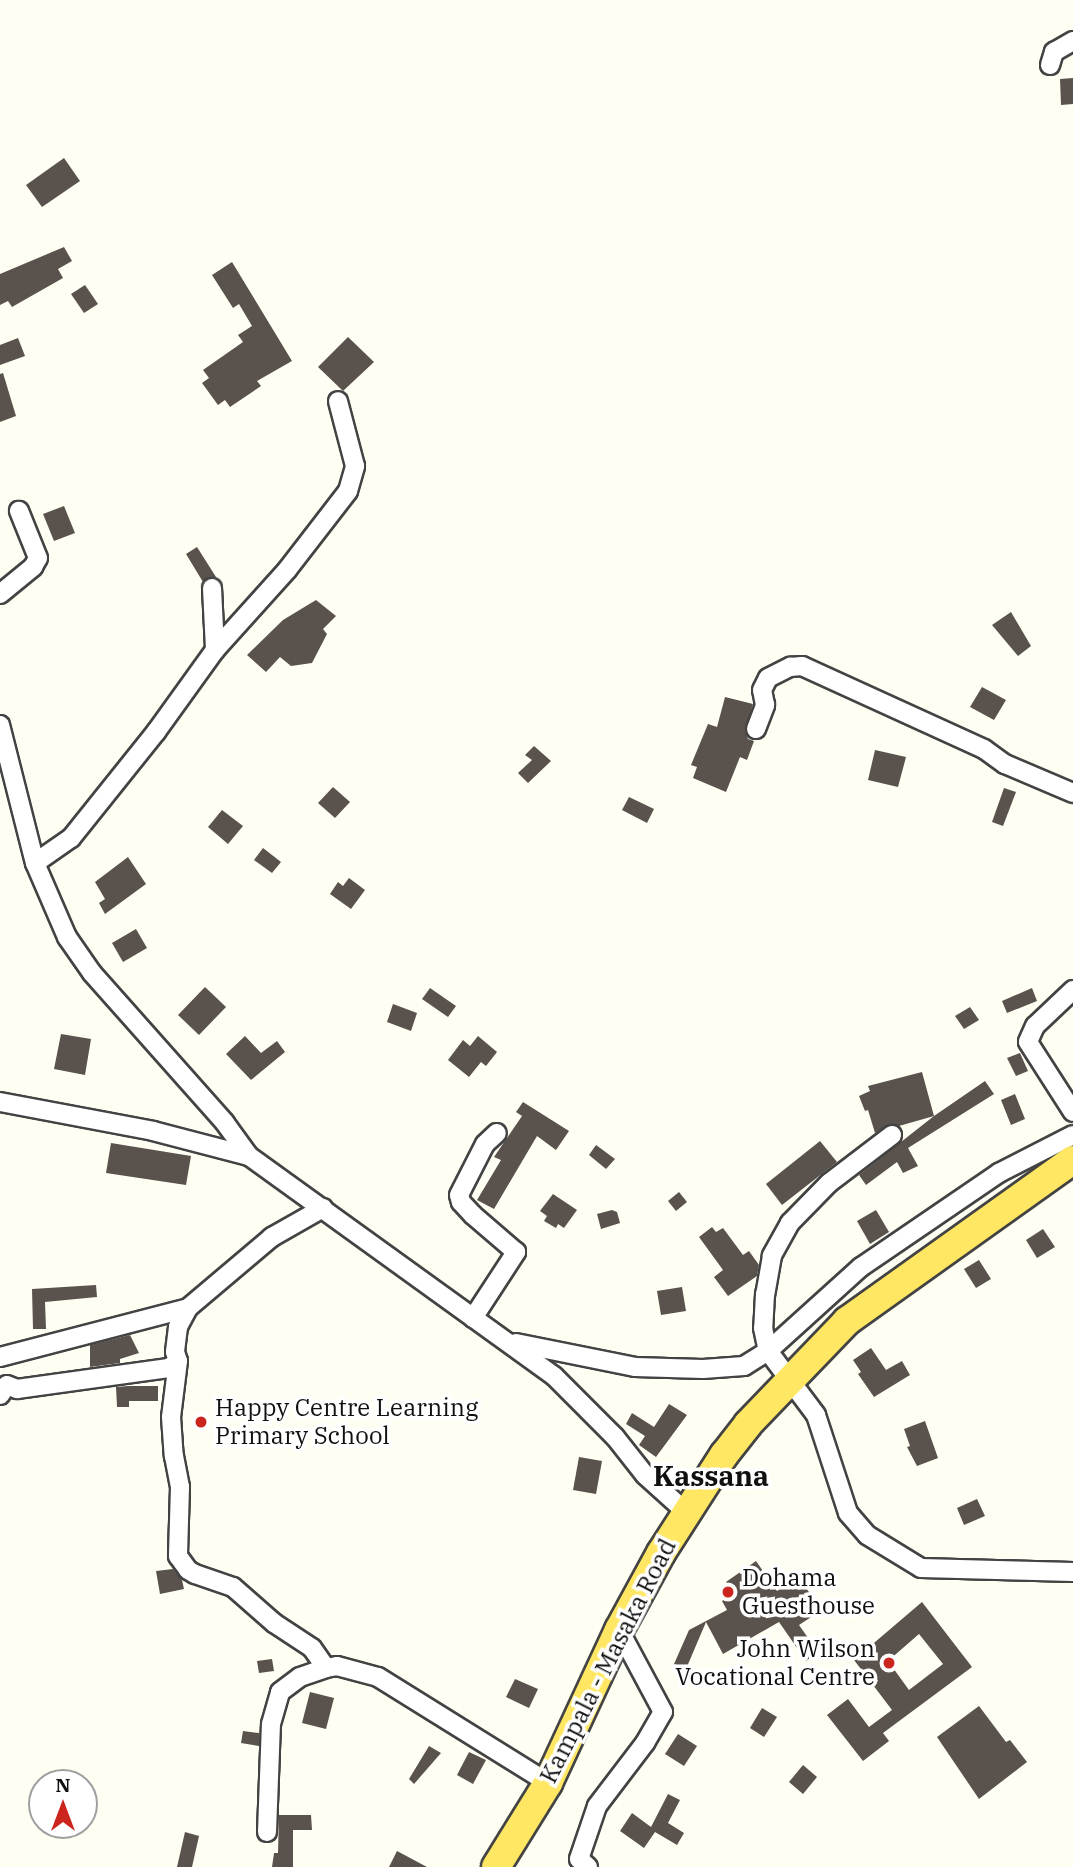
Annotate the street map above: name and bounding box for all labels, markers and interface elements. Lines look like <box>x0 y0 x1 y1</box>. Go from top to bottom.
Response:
place label: Happy Centre Learning Primary School <box>215 1394 478 1450</box>
marker: Happy Centre Learning Primary School <box>193 1414 209 1430</box>
district label: Kassana <box>653 1459 769 1493</box>
street label: Kampala - Masaka Road <box>534 1534 682 1788</box>
place label: Dohama Guesthouse <box>742 1564 875 1620</box>
marker: Dohama Guesthouse <box>720 1584 736 1600</box>
place label: John Wilson Vocational Centre <box>675 1635 875 1691</box>
marker: John Wilson Vocational Centre <box>881 1655 897 1671</box>
north arrow <box>28 1769 98 1839</box>
text: N <box>55 1773 71 1797</box>

